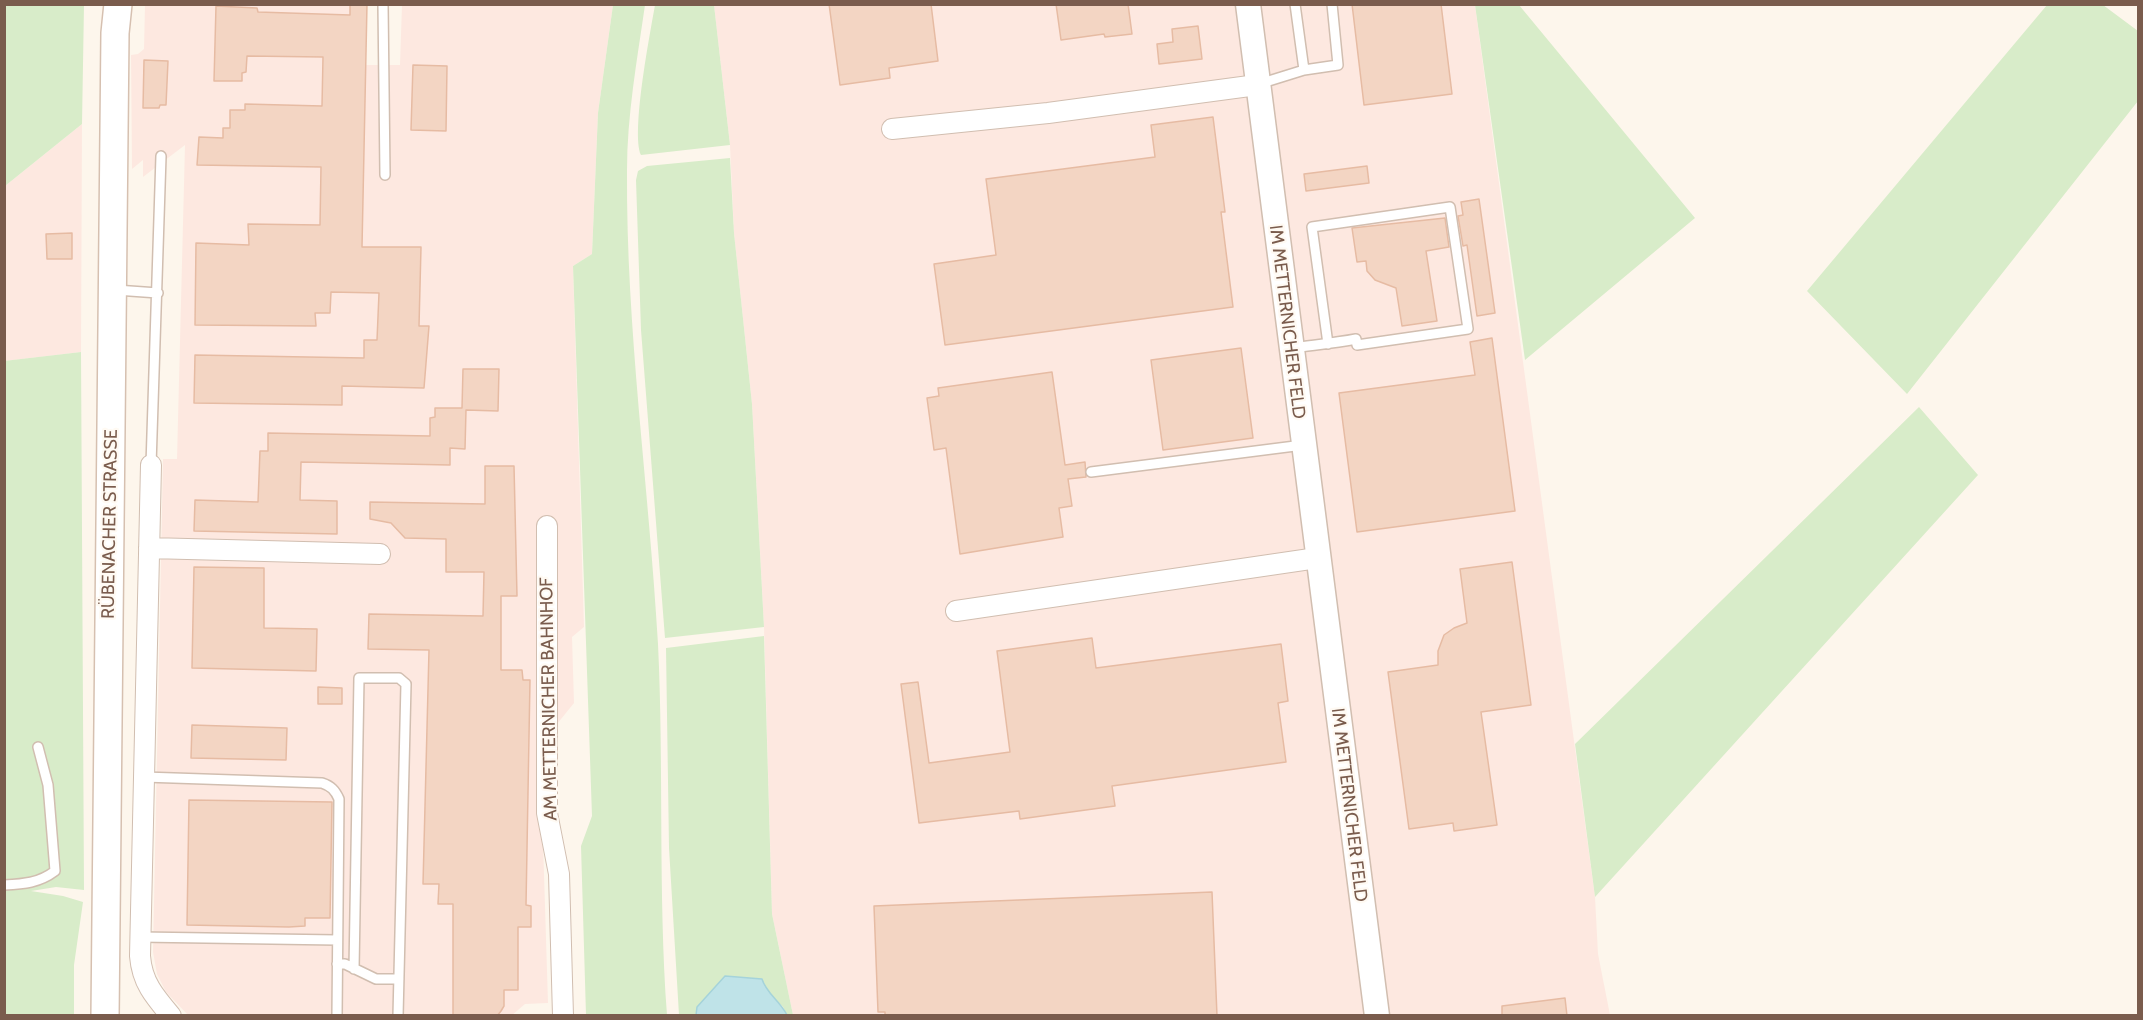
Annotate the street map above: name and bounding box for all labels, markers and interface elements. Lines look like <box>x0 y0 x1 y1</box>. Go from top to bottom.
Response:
street label: IM METTERNICHER FELD <box>1264 224 1310 420</box>
street label: RÜBENACHER STRASSE <box>98 429 122 619</box>
street label: AM METTERNICHER BAHNHOF <box>536 577 562 821</box>
street label: IM METTERNICHER FELD <box>1326 707 1372 903</box>

